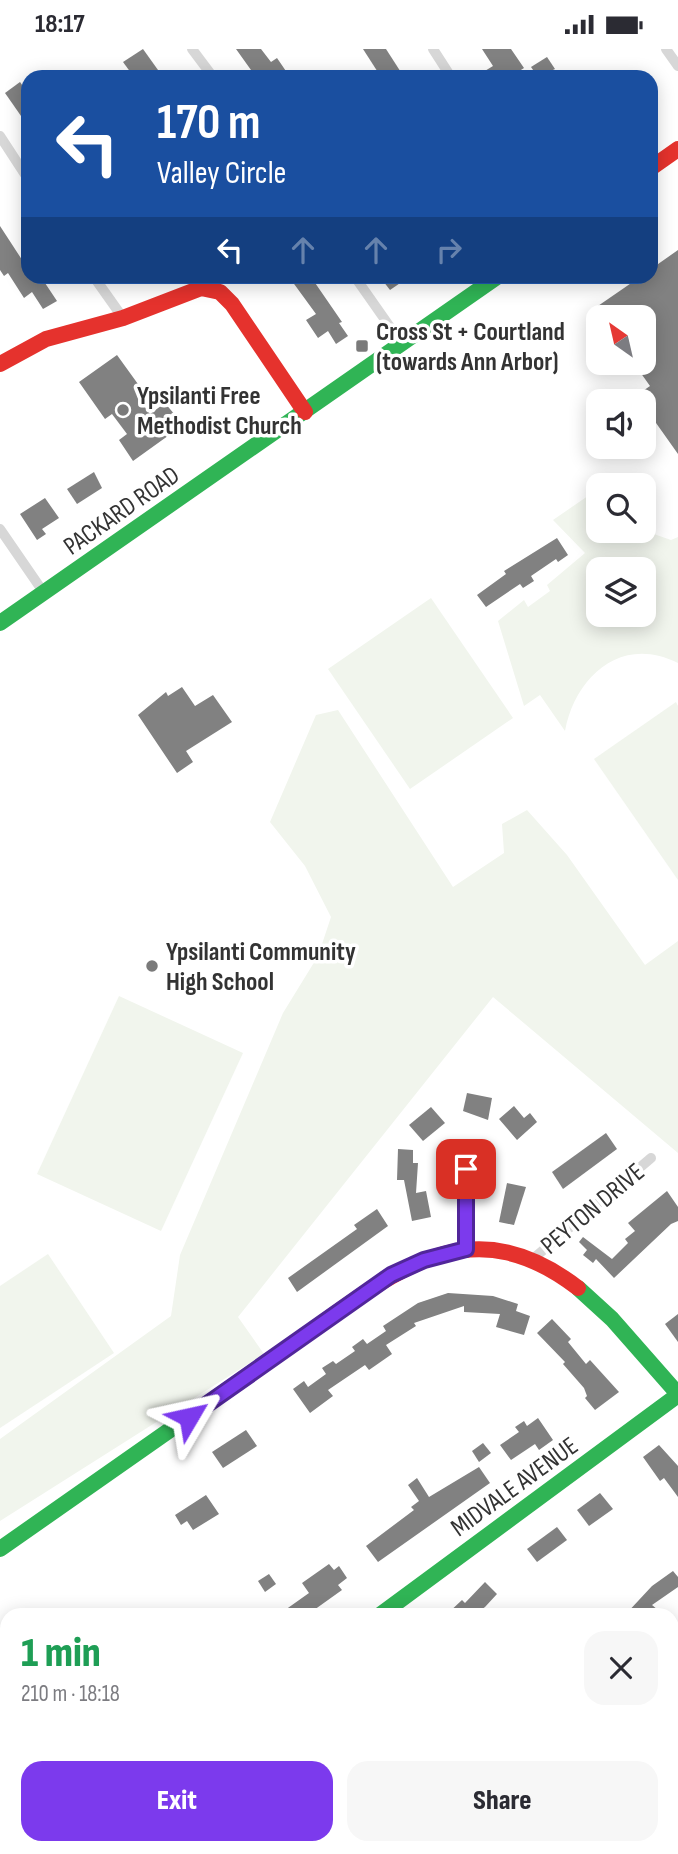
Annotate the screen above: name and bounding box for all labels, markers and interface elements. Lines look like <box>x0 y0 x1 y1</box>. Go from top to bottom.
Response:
text: 18:17 <box>35 9 85 40</box>
text: 170 m <box>157 94 261 153</box>
icon: left <box>42 98 133 189</box>
text: Valley Circle <box>157 154 286 193</box>
icon: left <box>211 231 249 269</box>
icon: ahead <box>284 231 322 269</box>
icon: ahead <box>357 231 395 269</box>
icon: right <box>430 231 468 269</box>
north arrow <box>586 305 656 375</box>
map controls <box>586 305 656 627</box>
place label: Cross St + Courtland (towards Ann Arbor) <box>376 317 565 378</box>
marker: Cross St + Courtland (towards Ann Arbor) <box>354 338 370 354</box>
place label: Ypsilanti Free Methodist Church <box>137 381 302 442</box>
button: sound <box>586 389 656 459</box>
marker: Ypsilanti Free Methodist Church <box>115 402 131 418</box>
street label: PACKARD ROAD <box>58 460 186 562</box>
button: search <box>586 473 656 543</box>
button: layers <box>586 557 656 627</box>
place label: Ypsilanti Community High School <box>166 937 356 998</box>
marker: Ypsilanti Community High School <box>144 958 160 974</box>
pin <box>436 1139 496 1199</box>
icon: arrive <box>447 1150 485 1188</box>
street label: PEYTON DRIVE <box>535 1157 651 1261</box>
position arrow <box>152 1380 226 1454</box>
street label: MIDVALE AVENUE <box>445 1431 584 1544</box>
text: 1 min <box>21 1628 101 1679</box>
button: close <box>584 1631 658 1705</box>
text: 210 m · 18:18 <box>21 1680 120 1708</box>
button: Exit <box>21 1761 333 1841</box>
button: Share <box>347 1761 658 1841</box>

